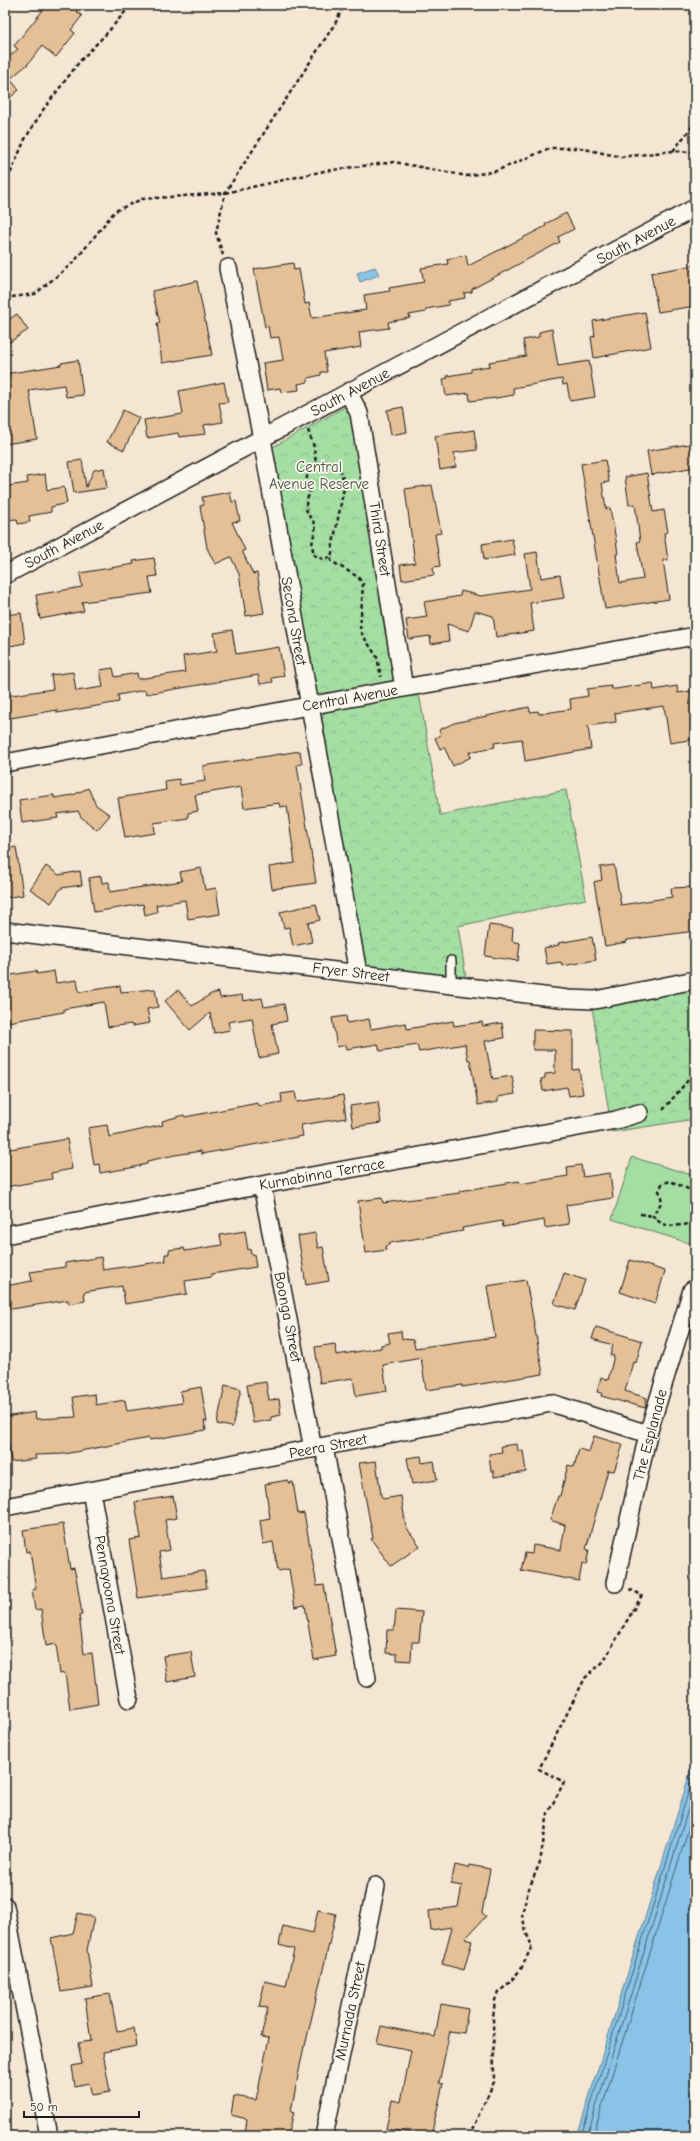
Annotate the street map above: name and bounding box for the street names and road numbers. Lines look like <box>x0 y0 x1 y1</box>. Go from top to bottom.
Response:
street label: South Avenue <box>593 211 679 268</box>
street label: South Avenue <box>307 363 393 420</box>
street label: Third Street <box>365 500 395 578</box>
street label: South Avenue <box>21 515 107 572</box>
street label: Second Street <box>277 575 311 667</box>
street label: Central Avenue <box>301 681 400 715</box>
street label: Fryer Street <box>312 958 391 986</box>
street label: Kurnabinna Terrace <box>258 1154 387 1194</box>
street label: Boonga Street <box>270 1270 306 1364</box>
street label: The Esplanade <box>629 1387 671 1483</box>
street label: Peera Street <box>288 1430 369 1462</box>
street label: Pennayoona Street <box>91 1534 129 1657</box>
street label: Murnada Street <box>331 1959 369 2062</box>

